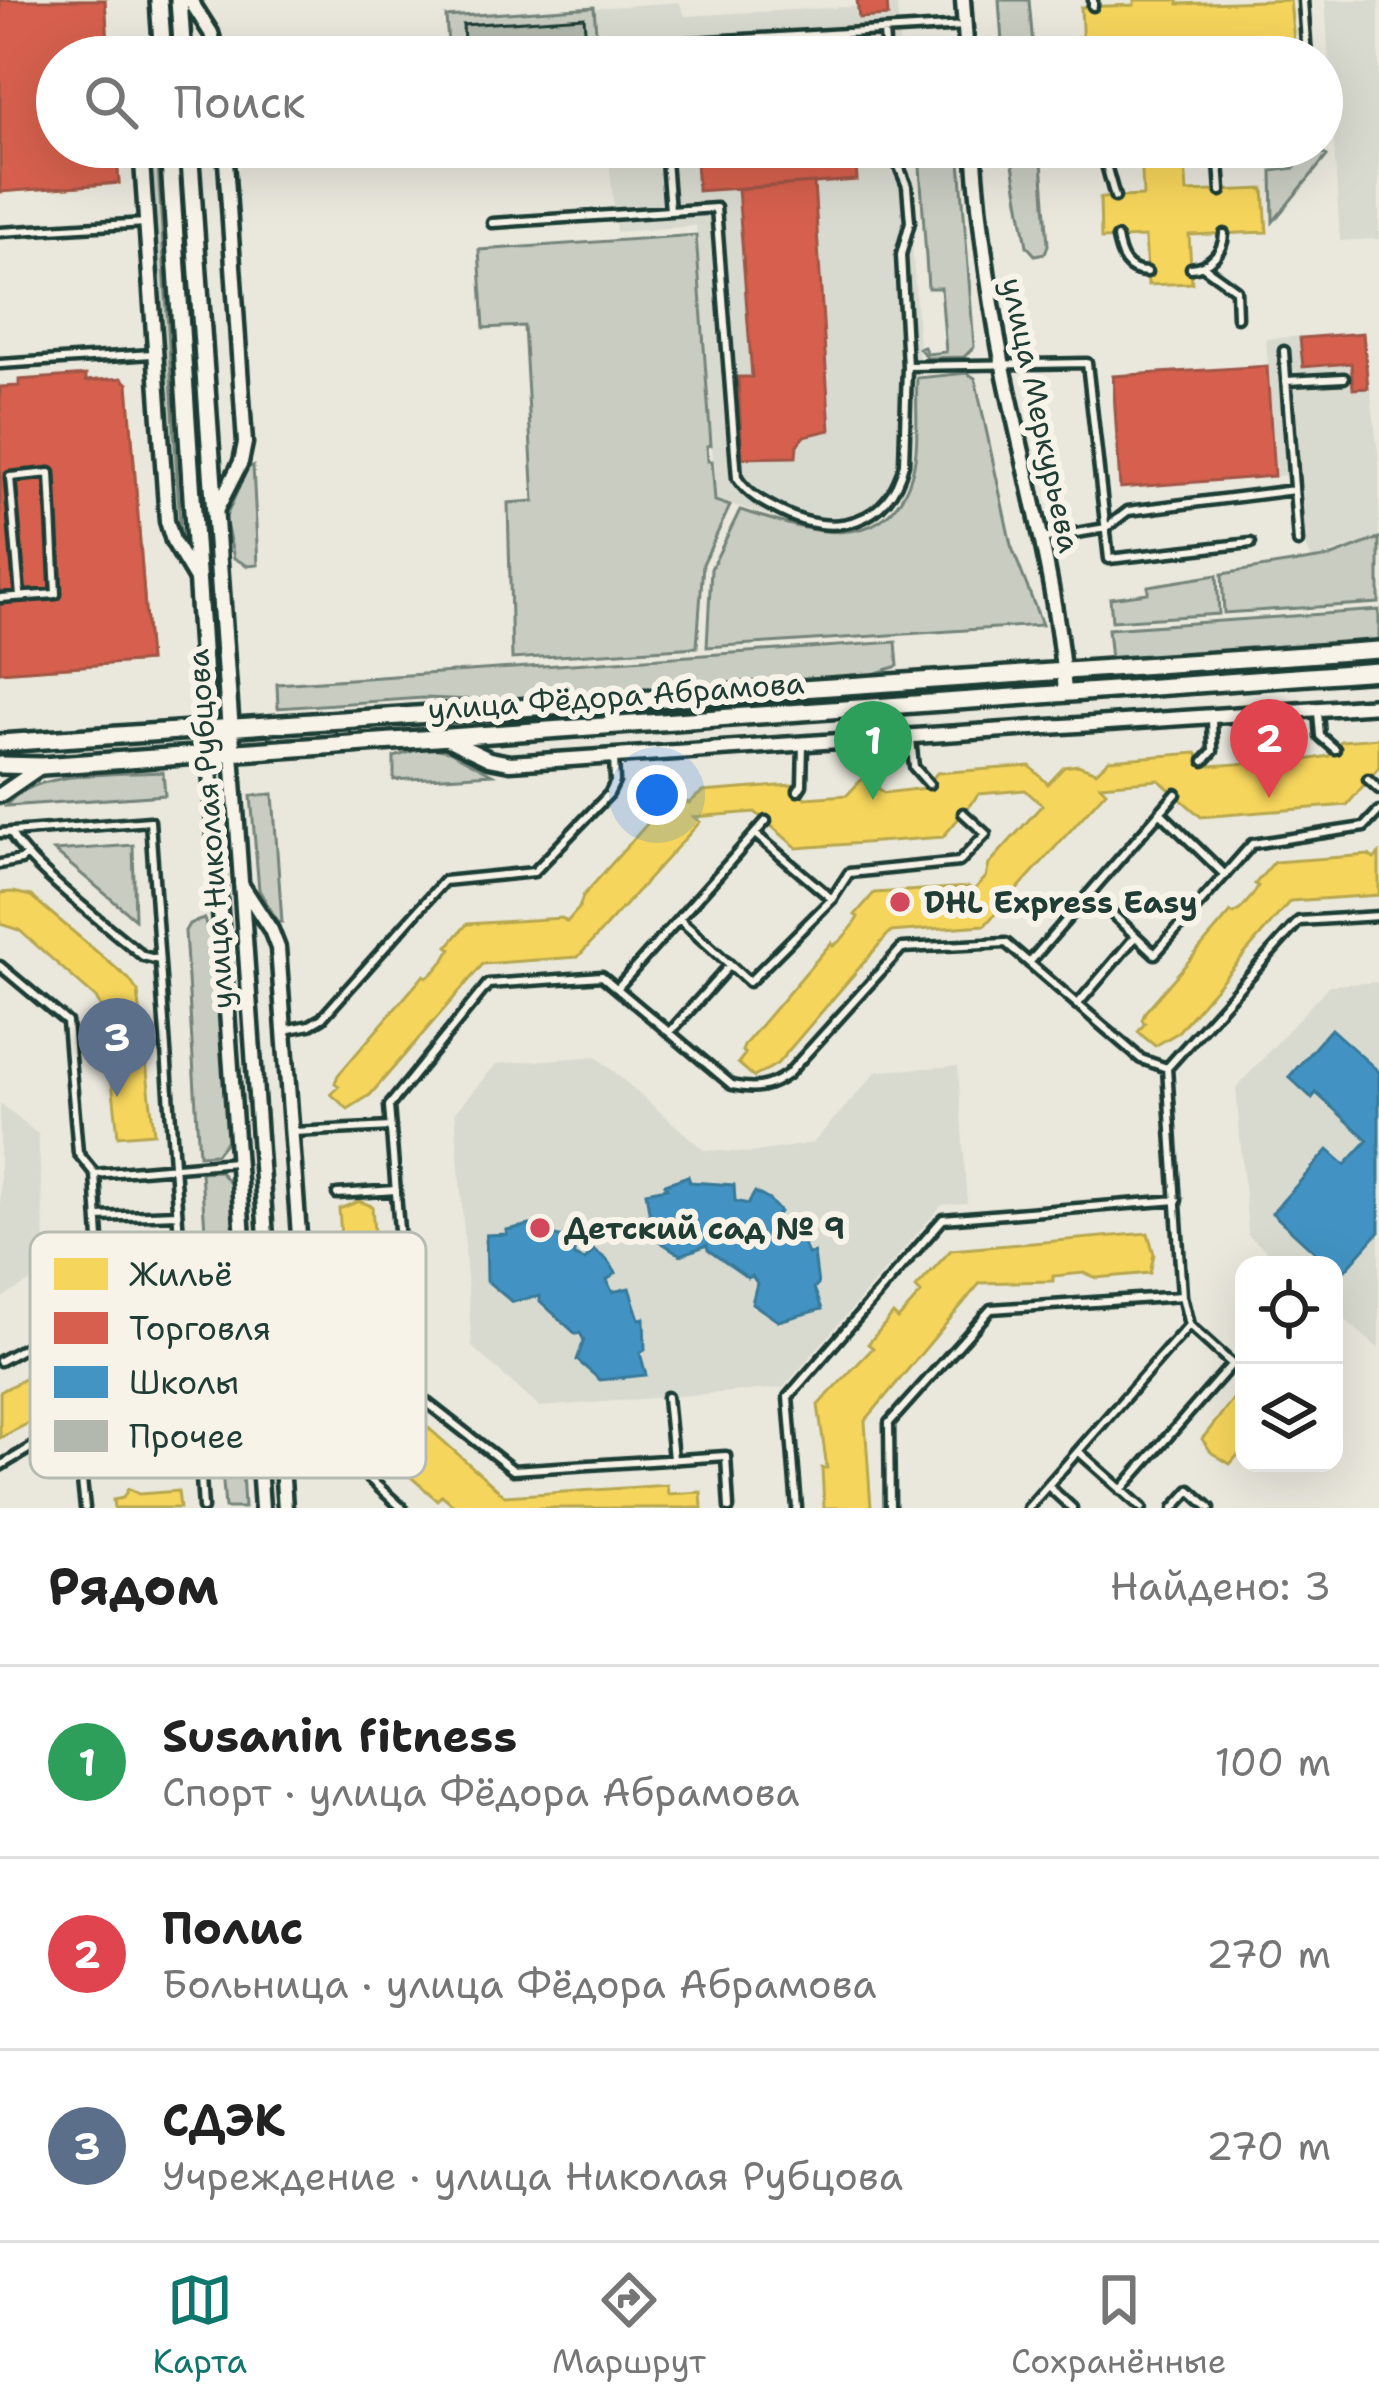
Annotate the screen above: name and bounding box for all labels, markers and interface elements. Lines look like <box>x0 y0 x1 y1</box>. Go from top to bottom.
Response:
search box <box>36 36 1343 168</box>
icon: search <box>78 69 144 135</box>
text: Поиск <box>174 72 305 132</box>
street label: улица Меркурьева <box>992 274 1090 557</box>
street label: улица Николая Рубцова <box>177 647 243 1010</box>
street label: улица Фёдора Абрамова <box>426 662 806 730</box>
pin: 2 <box>1230 699 1308 798</box>
pin: 1 <box>834 701 912 800</box>
your location <box>627 765 687 825</box>
place label: DHL Express Easy <box>924 882 1198 923</box>
marker: DHL Express Easy <box>887 889 913 915</box>
pin: 3 <box>78 998 156 1097</box>
place label: Детский сад № 9 <box>564 1208 845 1249</box>
marker: Детский сад № 9 <box>527 1215 553 1241</box>
legend <box>30 1232 426 1478</box>
text: Жильё <box>129 1252 233 1297</box>
map controls <box>1235 1256 1343 1472</box>
button: locate <box>1235 1256 1343 1364</box>
text: Торговля <box>129 1306 271 1351</box>
text: Школы <box>129 1360 239 1405</box>
button: layers <box>1235 1364 1343 1472</box>
text: Прочее <box>129 1414 244 1459</box>
text: Рядом <box>48 1552 219 1620</box>
text: Найдено: 3 <box>1110 1560 1331 1612</box>
text: Susanin fitness <box>162 1706 517 1766</box>
text: 1 <box>78 1736 96 1788</box>
text: 100 m <box>1215 1736 1331 1788</box>
text: Спорт · улица Фёдора Абрамова <box>162 1766 800 1818</box>
text: Полис <box>162 1898 304 1958</box>
text: 2 <box>73 1928 101 1980</box>
text: 270 m <box>1206 1928 1331 1980</box>
text: Больница · улица Фёдора Абрамова <box>162 1958 877 2010</box>
text: СДЭК <box>162 2090 285 2150</box>
text: 3 <box>73 2120 101 2172</box>
text: 270 m <box>1206 2120 1331 2172</box>
text: Учреждение · улица Николая Рубцова <box>162 2150 903 2202</box>
tab: Карта <box>153 2267 247 2384</box>
tab: Маршрут <box>552 2267 706 2384</box>
tab: Сохранённые <box>1011 2267 1226 2384</box>

